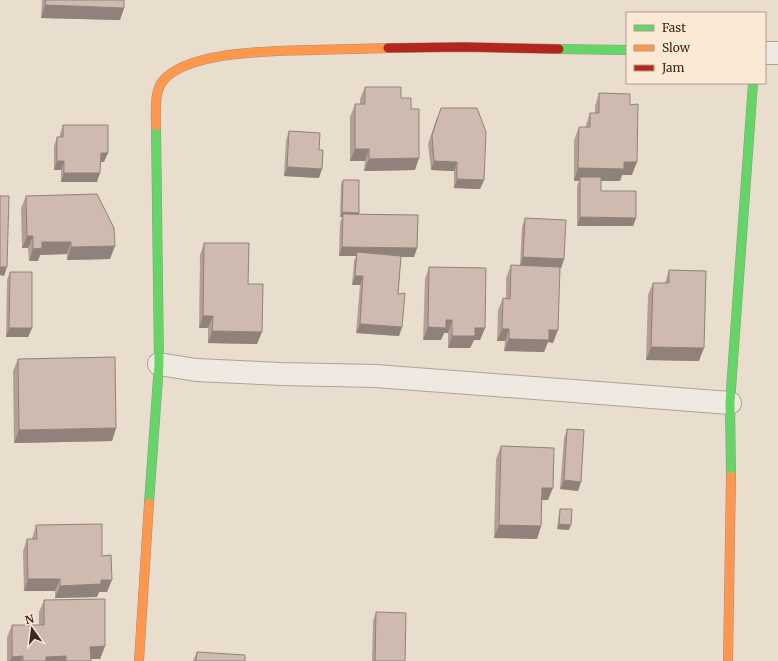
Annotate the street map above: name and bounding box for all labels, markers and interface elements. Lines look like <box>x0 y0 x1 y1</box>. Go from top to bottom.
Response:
legend <box>626 12 766 84</box>
text: Fast <box>662 20 686 35</box>
text: Slow <box>662 40 691 55</box>
text: Jam <box>661 60 685 75</box>
north arrow <box>12 609 52 649</box>
text: N <box>24 611 36 627</box>

